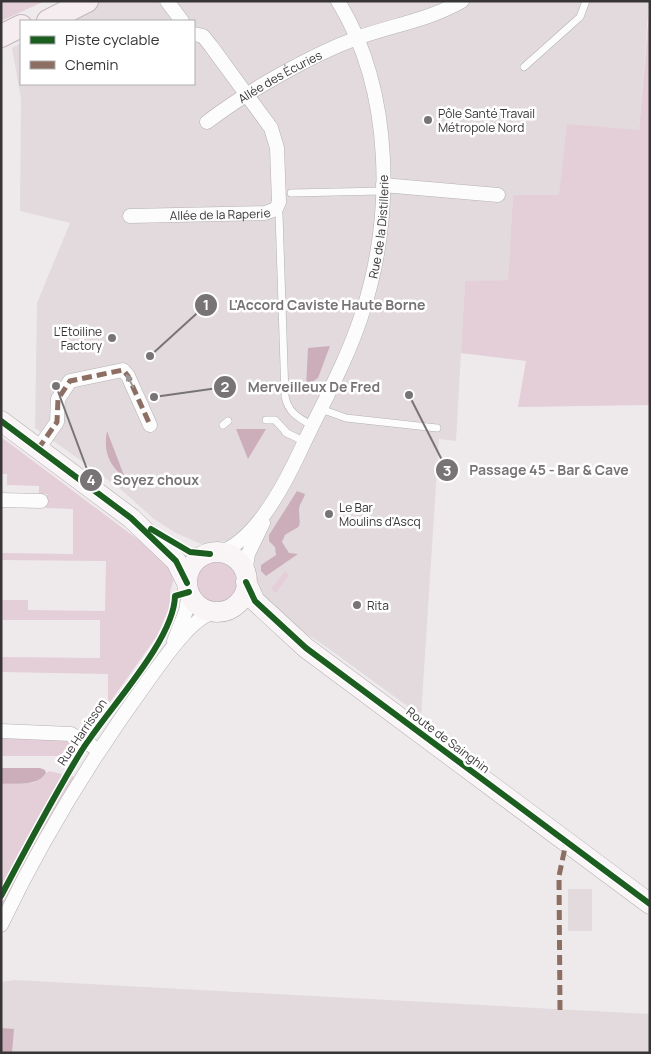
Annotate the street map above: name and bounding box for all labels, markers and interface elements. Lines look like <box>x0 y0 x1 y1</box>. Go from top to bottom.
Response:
legend <box>20 20 195 85</box>
text: Piste cyclable <box>65 29 160 50</box>
street label: Allée des Écuries <box>234 46 324 107</box>
text: Chemin <box>65 54 118 75</box>
place label: Pôle Santé Travail Métropole Nord <box>438 105 535 136</box>
marker: Pôle Santé Travail Métropole Nord <box>422 114 434 126</box>
street label: Rue de la Distillerie <box>364 175 392 280</box>
street label: Allée de la Raperie <box>169 203 273 224</box>
callout: L'Accord Caviste Haute Borne <box>194 291 436 320</box>
text: 1 <box>203 294 209 315</box>
text: L'Accord Caviste Haute Borne <box>229 295 425 314</box>
place label: L'Etoiline Factory <box>54 323 103 354</box>
marker: L'Etoiline Factory <box>106 332 118 344</box>
callout: Merveilleux De Fred <box>212 372 390 401</box>
one-way arrow <box>126 373 134 388</box>
text: 2 <box>221 376 230 397</box>
text: Merveilleux De Fred <box>248 377 380 396</box>
callout: Passage 45 - Bar & Cave <box>434 456 639 485</box>
text: 3 <box>443 460 451 481</box>
text: Passage 45 - Bar & Cave <box>469 460 629 479</box>
callout: Soyez choux <box>78 466 209 495</box>
text: 4 <box>86 469 96 490</box>
text: Soyez choux <box>113 470 199 489</box>
place label: Le Bar Moulins d'Ascq <box>339 499 421 530</box>
marker: Le Bar Moulins d'Ascq <box>323 508 335 520</box>
place label: Rita <box>367 597 389 614</box>
marker: Rita <box>351 599 363 611</box>
street label: Rue Harrisson <box>53 695 111 769</box>
street label: Route de Sainghin <box>403 703 493 777</box>

